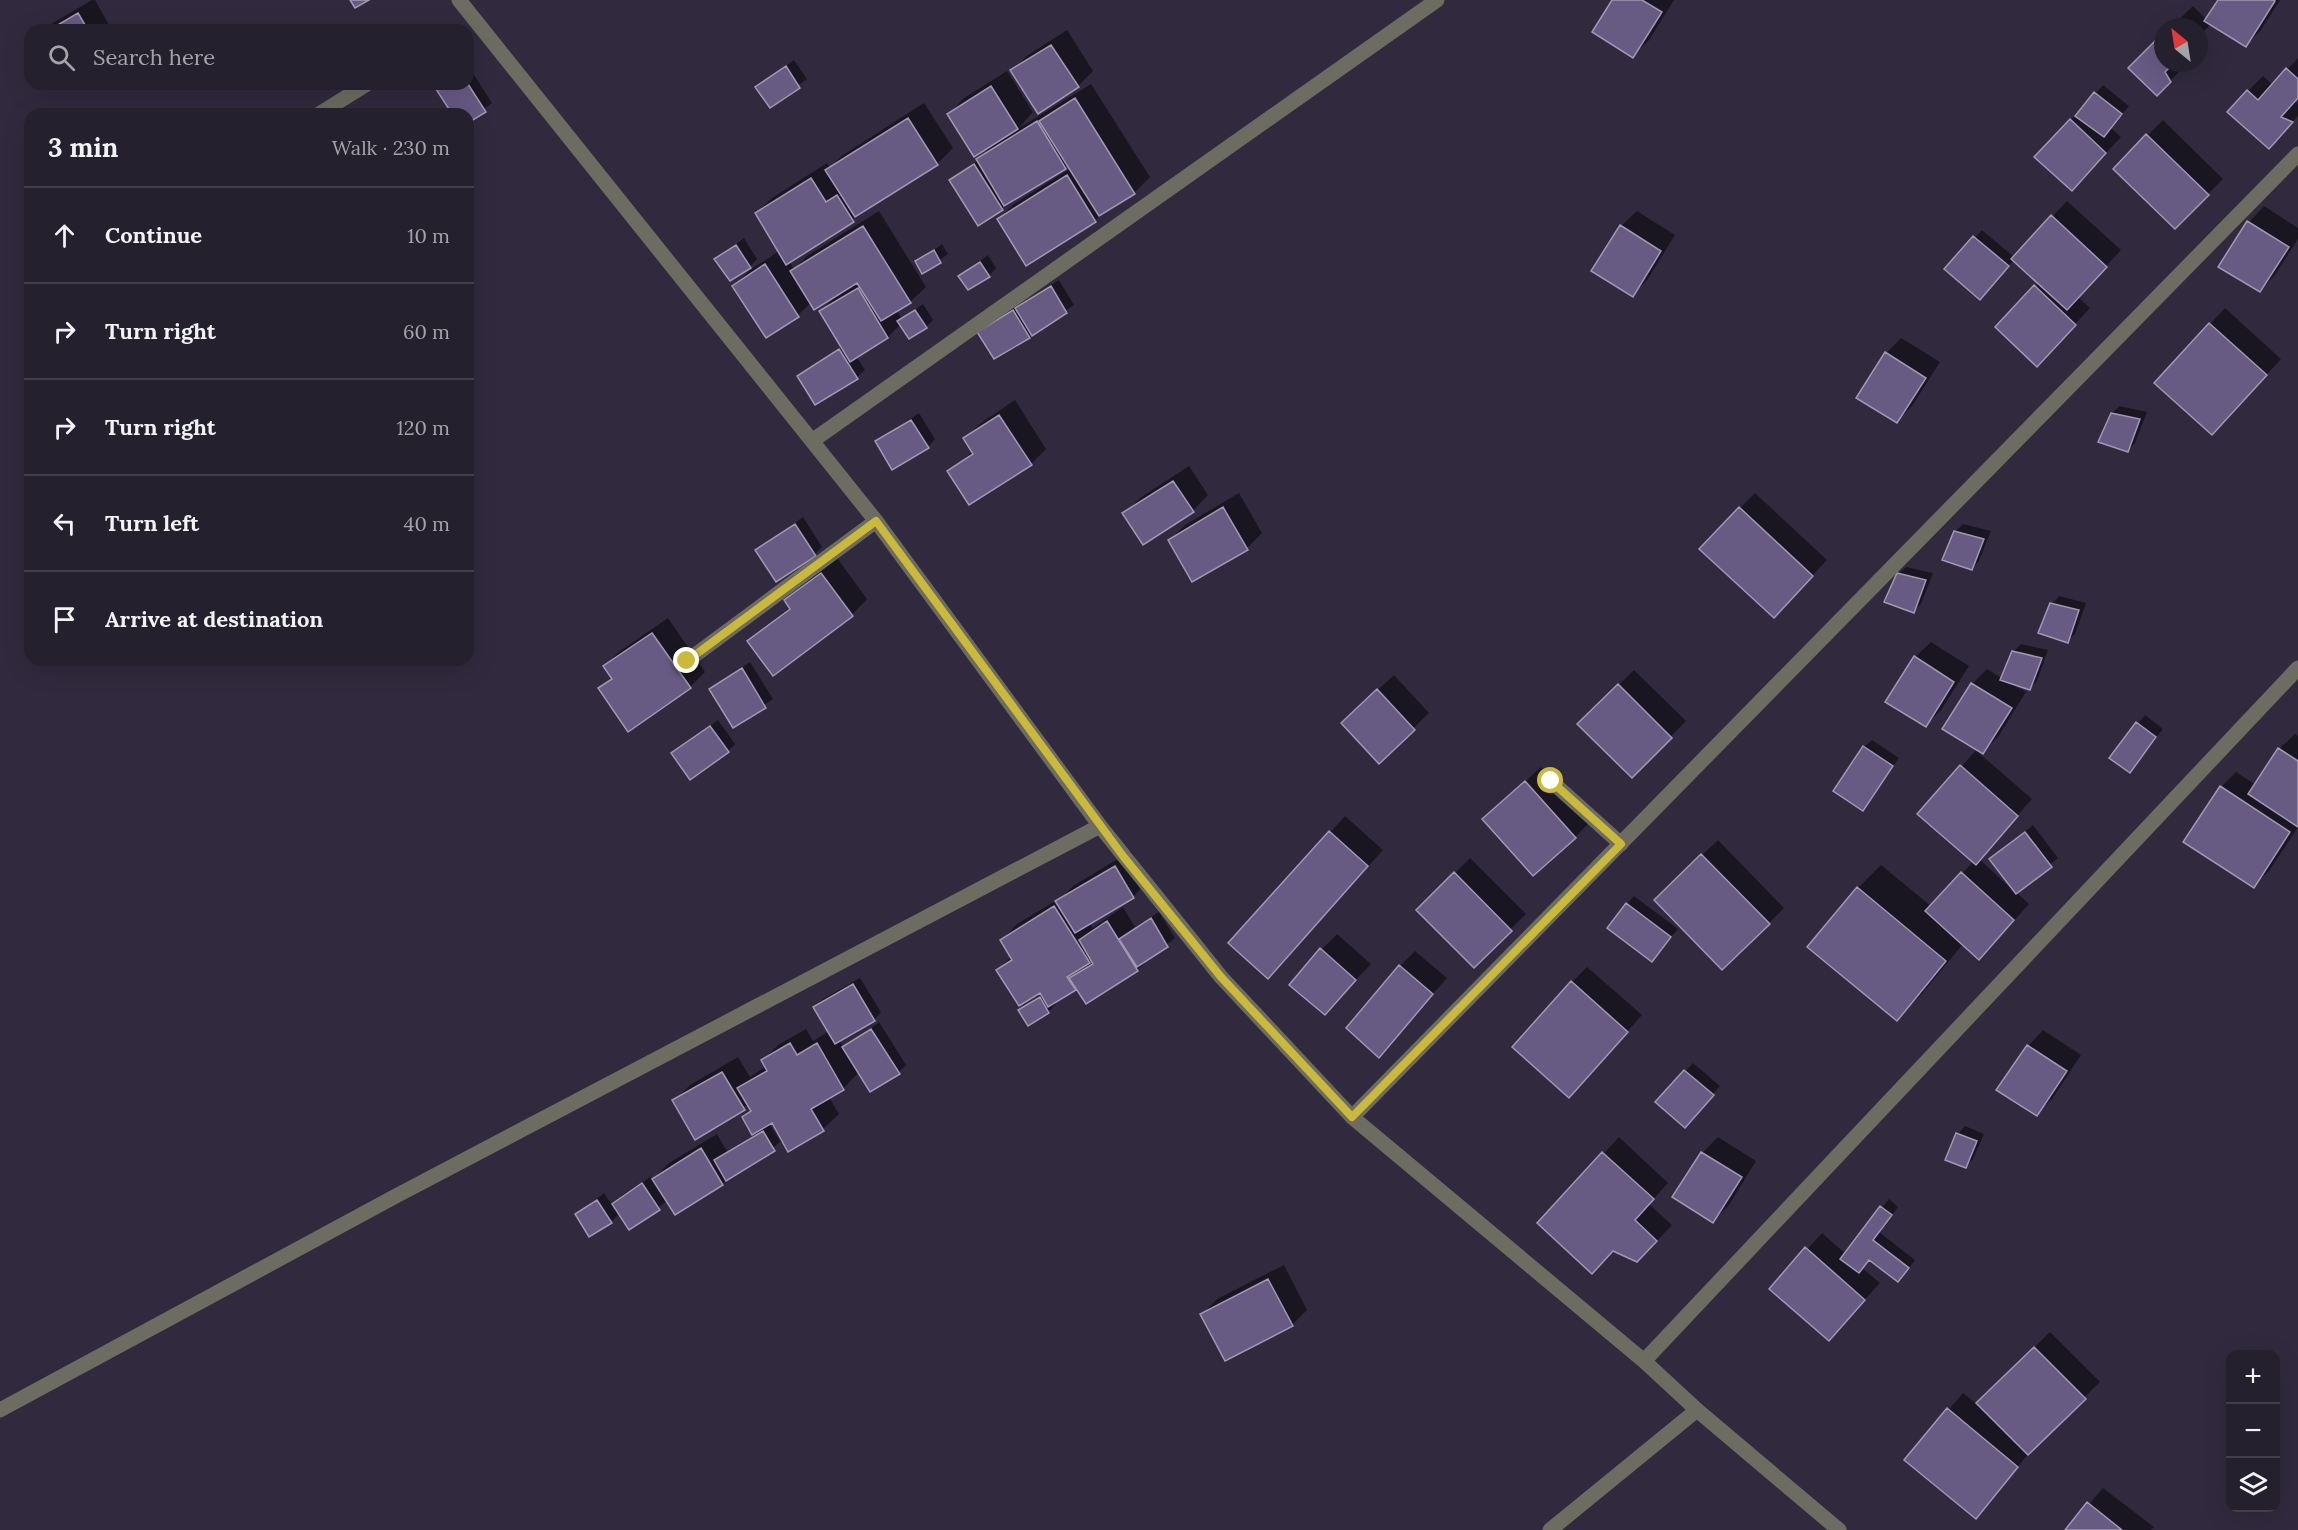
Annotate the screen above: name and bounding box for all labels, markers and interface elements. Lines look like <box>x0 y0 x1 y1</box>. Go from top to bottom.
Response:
north arrow <box>2154 18 2208 72</box>
search box <box>24 24 474 90</box>
icon: search <box>45 41 78 74</box>
text: Search here <box>93 43 215 71</box>
text: 3 min <box>48 131 118 164</box>
text: Walk · 230 m <box>332 135 450 160</box>
icon: ahead <box>48 219 81 252</box>
text: Continue <box>105 221 202 249</box>
text: 10 m <box>407 223 450 248</box>
icon: right <box>48 315 81 348</box>
text: Turn right <box>105 317 216 345</box>
text: 60 m <box>403 319 450 344</box>
icon: right <box>48 411 81 444</box>
text: Turn right <box>105 413 216 441</box>
text: 120 m <box>396 415 450 440</box>
icon: left <box>48 507 81 540</box>
text: Turn left <box>105 509 199 537</box>
text: 40 m <box>404 511 450 536</box>
icon: arrive <box>48 603 81 636</box>
text: Arrive at destination <box>105 605 323 633</box>
route end <box>673 647 699 673</box>
route start <box>1537 767 1563 793</box>
map controls <box>2226 1350 2280 1512</box>
button: + <box>2226 1350 2280 1404</box>
button: − <box>2226 1404 2280 1458</box>
button: layers <box>2226 1458 2280 1512</box>

